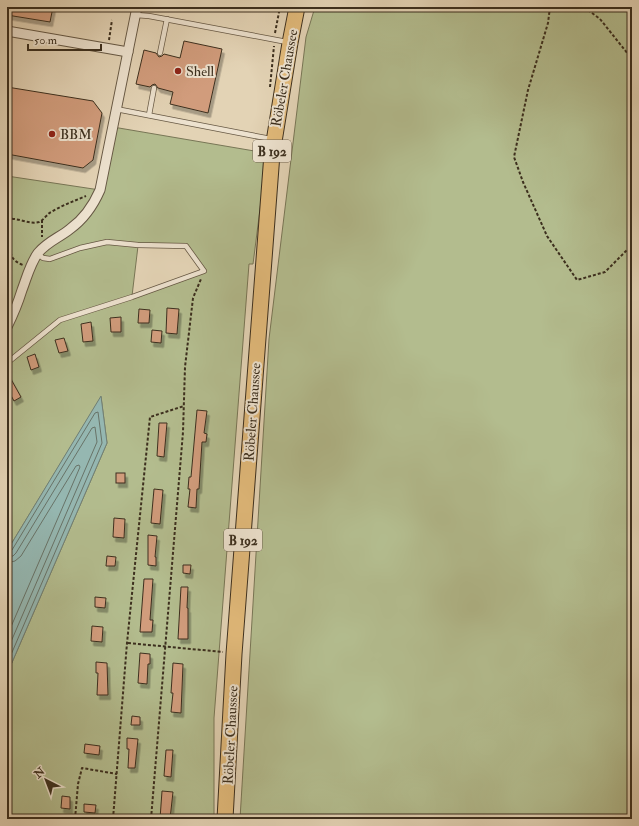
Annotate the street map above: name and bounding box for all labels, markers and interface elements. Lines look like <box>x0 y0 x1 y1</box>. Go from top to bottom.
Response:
scale bar <box>28 26 101 52</box>
street label: Röbeler Chaussee <box>268 28 301 128</box>
text: 50 m <box>34 33 58 48</box>
place label: Shell <box>186 63 215 80</box>
marker: Shell <box>173 66 183 76</box>
place label: BBM <box>60 126 92 143</box>
marker: BBM <box>47 129 57 139</box>
road number: B 192 <box>253 140 291 162</box>
street label: Röbeler Chaussee <box>241 362 264 462</box>
road number: B 192 <box>224 529 262 551</box>
street label: Röbeler Chaussee <box>219 685 242 785</box>
north arrow <box>26 760 66 800</box>
text: N <box>31 764 49 782</box>

